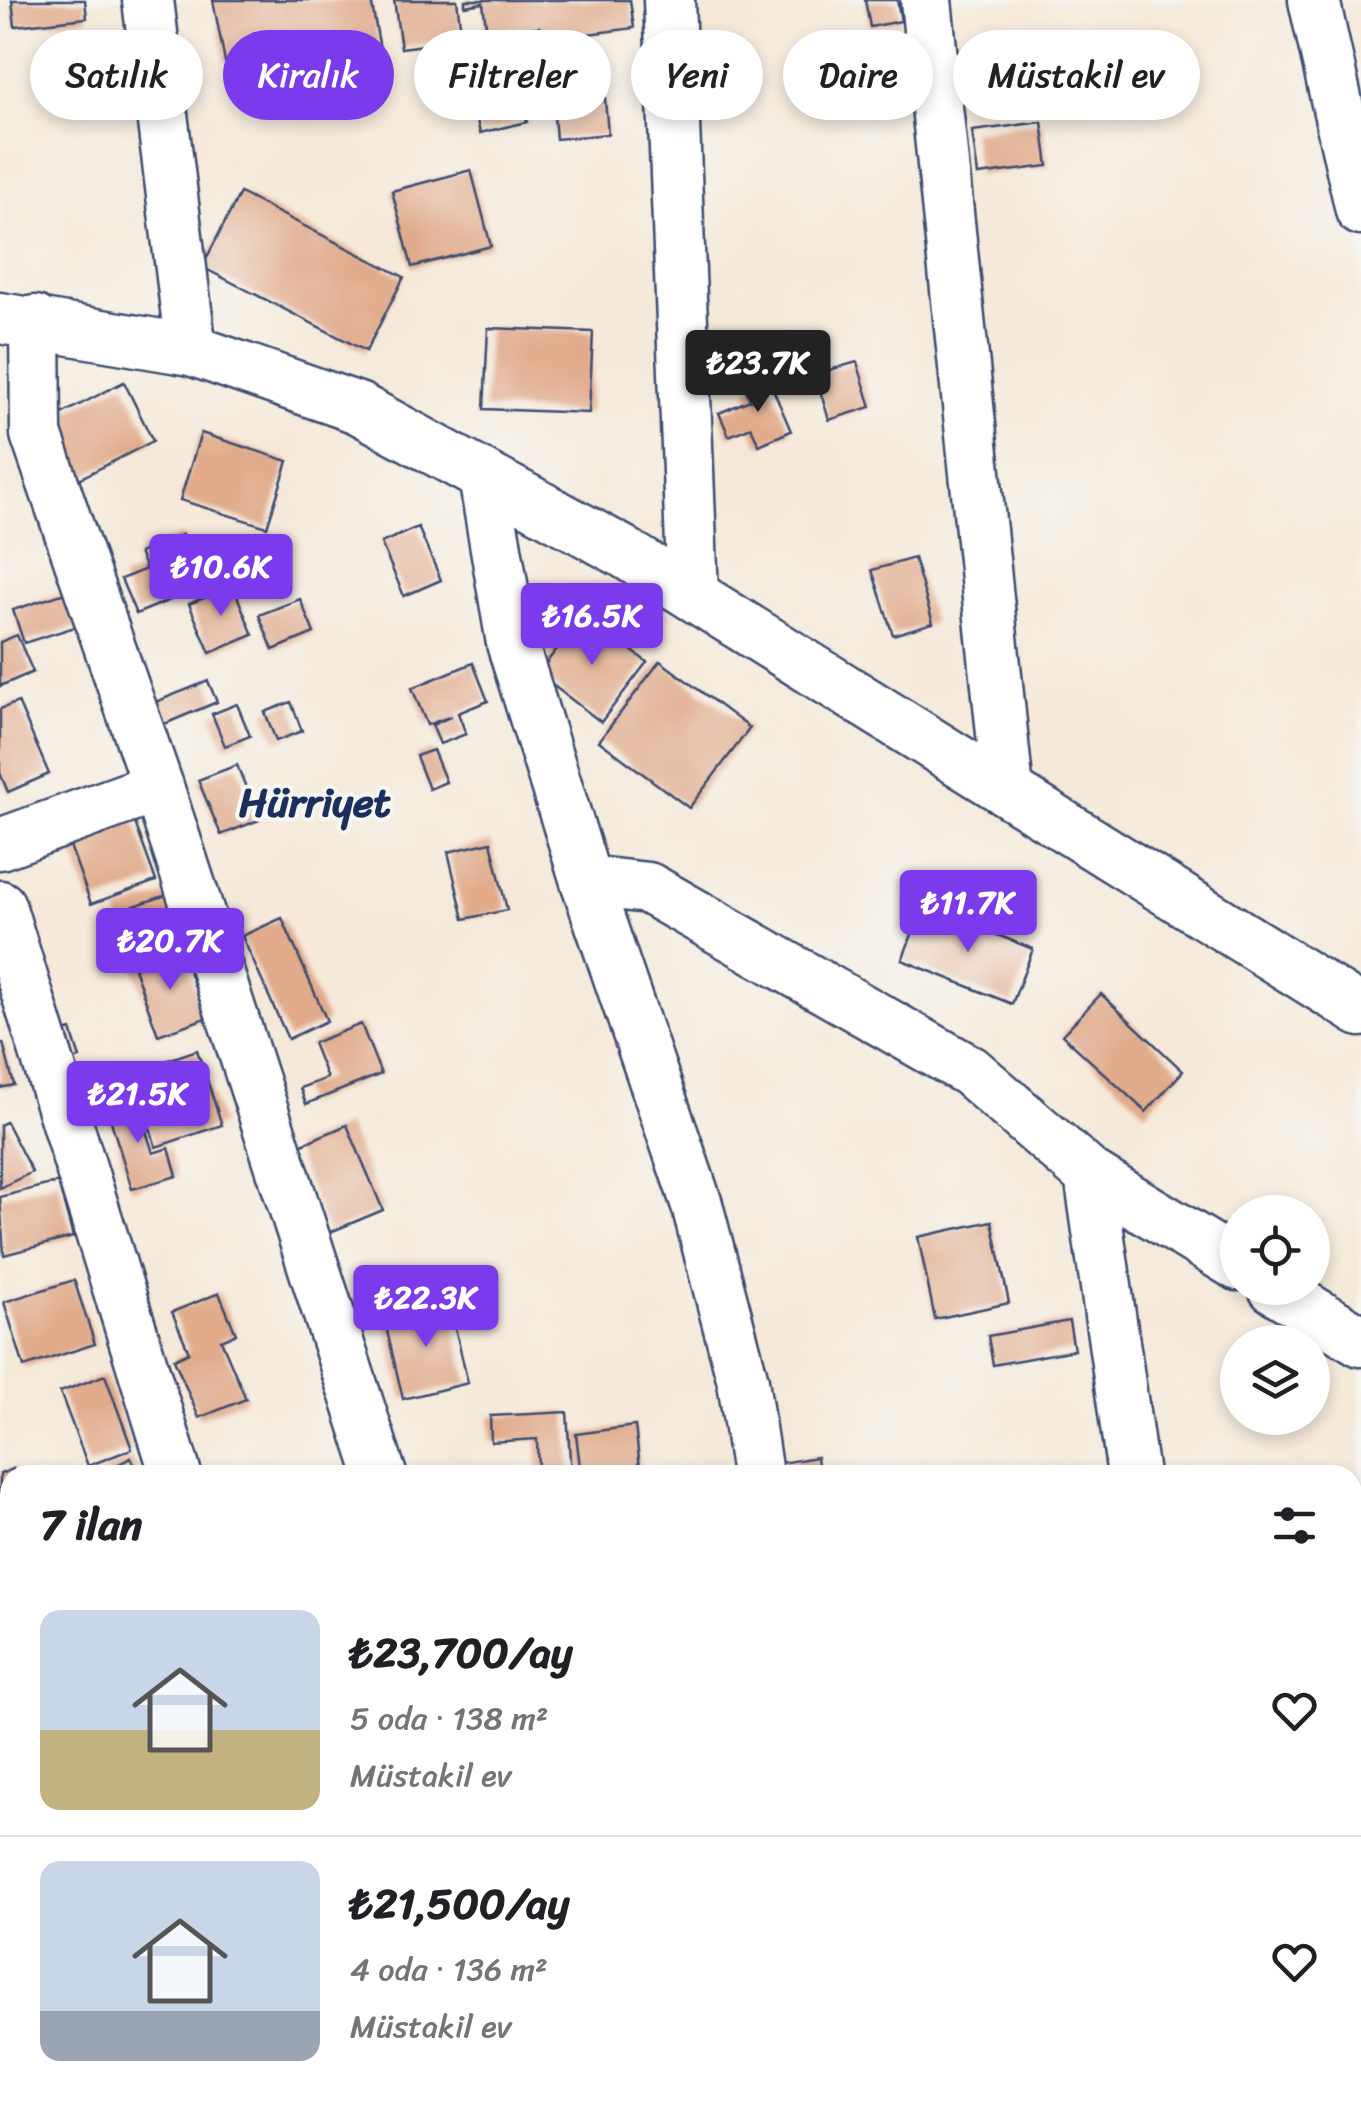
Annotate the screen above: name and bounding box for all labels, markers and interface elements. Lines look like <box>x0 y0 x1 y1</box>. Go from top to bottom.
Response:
chip: Satılık <box>30 30 203 120</box>
chip: Kiralık <box>223 30 394 120</box>
chip: Filtreler <box>414 30 611 120</box>
chip: Yeni <box>631 30 763 120</box>
chip: Daire <box>783 30 933 120</box>
chip: Müstakil ev <box>953 30 1200 120</box>
pin: ₺23.7K <box>677 330 839 415</box>
text: ₺23.7K <box>707 334 809 391</box>
pin: ₺10.6K <box>140 534 302 619</box>
text: ₺10.6K <box>172 538 270 595</box>
pin: ₺16.5K <box>511 583 673 668</box>
text: ₺16.5K <box>543 587 641 644</box>
district label: Hürriyet <box>239 767 392 838</box>
pin: ₺11.7K <box>887 870 1049 955</box>
text: ₺11.7K <box>922 874 1014 931</box>
pin: ₺20.7K <box>89 908 251 993</box>
text: ₺20.7K <box>118 912 222 969</box>
pin: ₺21.5K <box>57 1061 219 1146</box>
text: ₺21.5K <box>89 1065 187 1122</box>
map controls <box>1220 1195 1330 1435</box>
button: locate <box>1220 1195 1330 1305</box>
pin: ₺22.3K <box>345 1265 507 1350</box>
text: ₺22.3K <box>375 1269 477 1326</box>
button: layers <box>1220 1325 1330 1435</box>
text: 7 ilan <box>40 1488 142 1562</box>
icon: filters <box>1267 1498 1322 1553</box>
text: ₺23,700/ay <box>350 1616 573 1690</box>
icon: home <box>120 1650 240 1770</box>
icon: heart <box>1267 1683 1322 1738</box>
text: 5 oda · 138 m² <box>350 1690 548 1747</box>
text: Müstakil ev <box>350 1747 512 1804</box>
text: ₺21,500/ay <box>350 1867 569 1941</box>
icon: home <box>120 1901 240 2021</box>
icon: heart <box>1267 1934 1322 1989</box>
text: 4 oda · 136 m² <box>350 1941 548 1998</box>
text: Müstakil ev <box>350 1998 512 2055</box>

